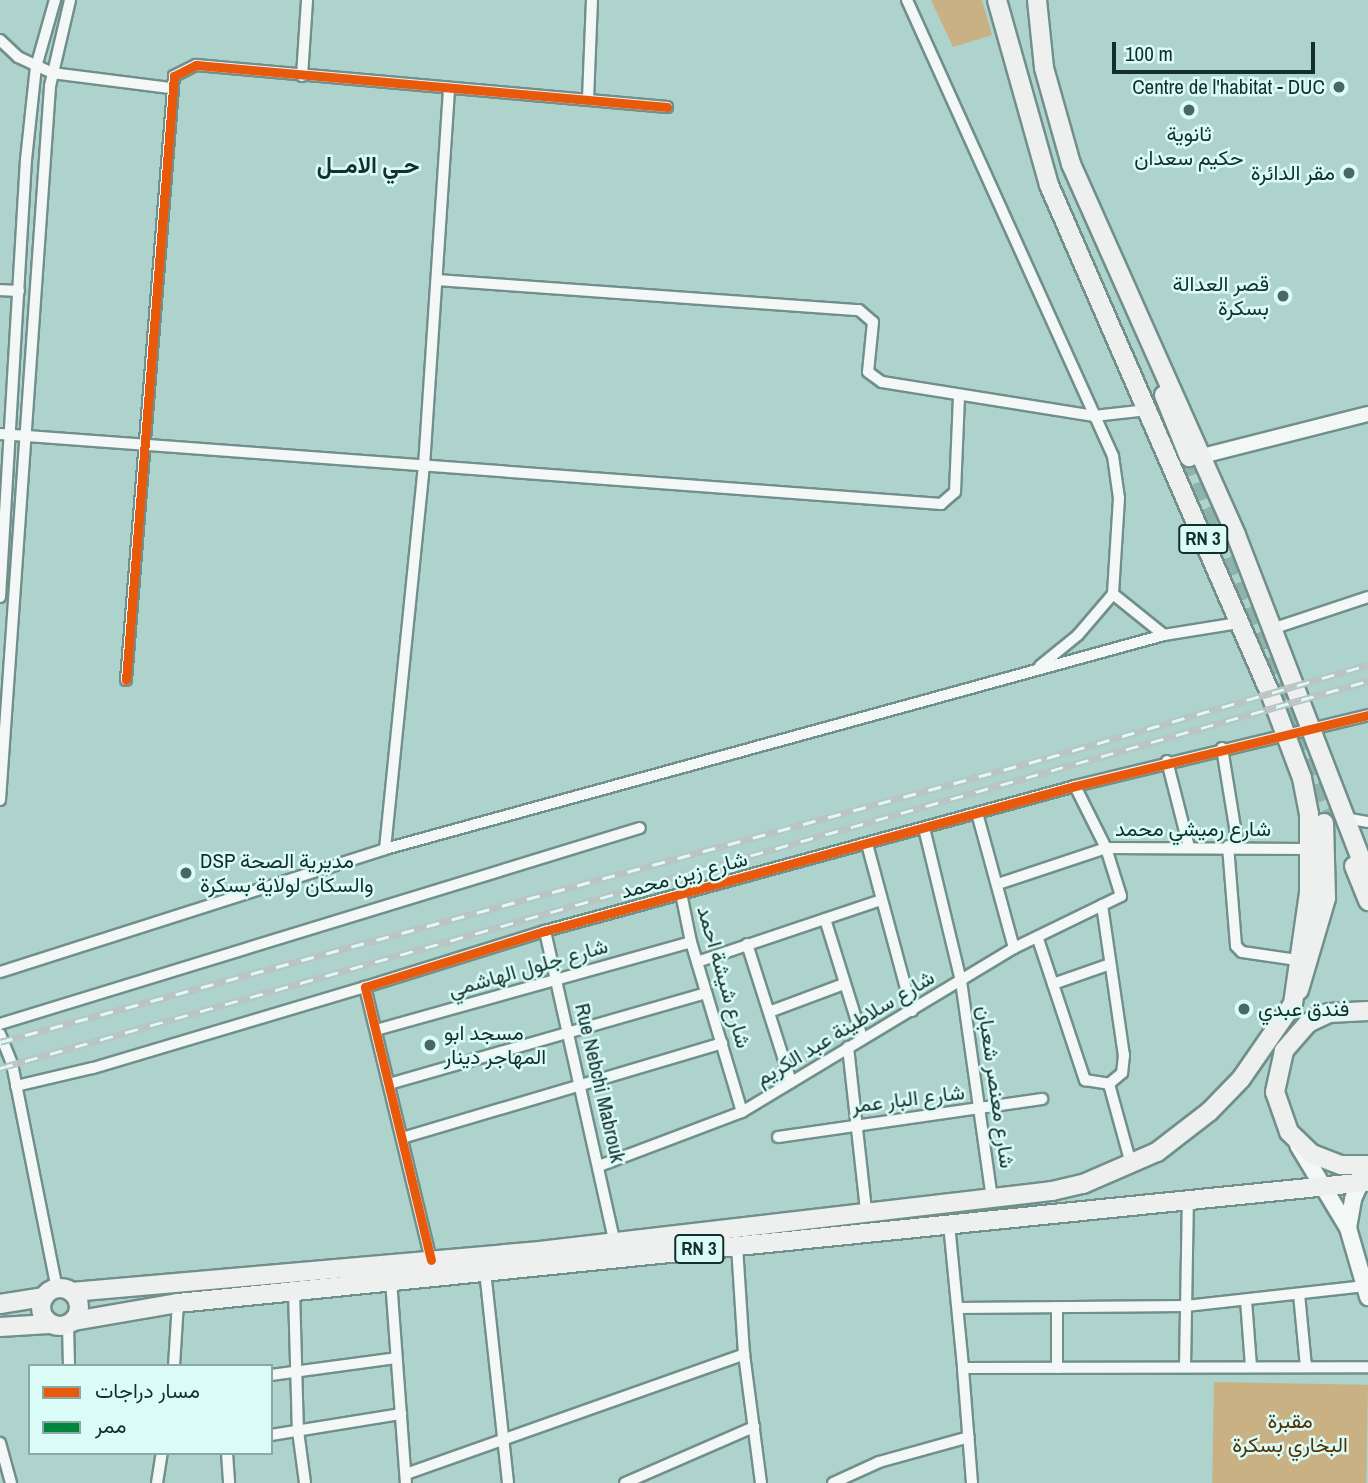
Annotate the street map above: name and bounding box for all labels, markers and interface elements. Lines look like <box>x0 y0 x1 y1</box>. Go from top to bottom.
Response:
scale bar <box>1116 28 1319 72</box>
text: 100 m <box>1125 39 1173 68</box>
place label: Centre de l'habitat - DUC <box>1132 74 1325 100</box>
marker: Centre de l'habitat - DUC <box>1331 79 1347 95</box>
marker: ثانوية حكيم سعدان <box>1181 102 1197 118</box>
place label: ثانوية حكيم سعدان <box>1134 121 1244 171</box>
district label: حـي الامــل <box>317 151 419 179</box>
place label: مقر الدائرة <box>1251 160 1335 186</box>
marker: مقر الدائرة <box>1341 165 1357 181</box>
place label: قصر العدالة بسكرة <box>1173 271 1269 321</box>
marker: قصر العدالة بسكرة <box>1275 288 1291 304</box>
road number: RN 3 <box>1177 524 1229 554</box>
street label: شارع رميشي محمد <box>1115 816 1271 842</box>
street label: شارع زين محمد <box>618 846 750 904</box>
place label: DSP مديرية الصحة والسكان لولاية بسكرة <box>200 848 374 898</box>
marker: DSP مديرية الصحة والسكان لولاية بسكرة <box>178 865 194 881</box>
street label: شارع شيشة احمد <box>692 903 756 1051</box>
street label: شارع جلول الهاشمي <box>445 933 611 1003</box>
street label: شارع سلاطينة عبد الكريم <box>751 965 939 1091</box>
place label: فندق عبدي <box>1258 996 1349 1022</box>
street label: Rue Nebchi Mabrouk <box>569 1001 631 1165</box>
marker: فندق عبدي <box>1236 1001 1252 1017</box>
street label: شارع معنصر شعبان <box>972 1004 1020 1170</box>
place label: مسجد ابو المهاجر دينار <box>444 1020 546 1070</box>
marker: مسجد ابو المهاجر دينار <box>422 1037 438 1053</box>
street label: شارع البار عمر <box>850 1080 966 1118</box>
road number: RN 3 <box>673 1233 725 1264</box>
legend <box>28 1364 273 1455</box>
text: مسار دراجات <box>95 1376 200 1405</box>
park label: مقبرة البخاري بسكرة <box>1232 1408 1348 1458</box>
text: ممر <box>95 1411 126 1440</box>

